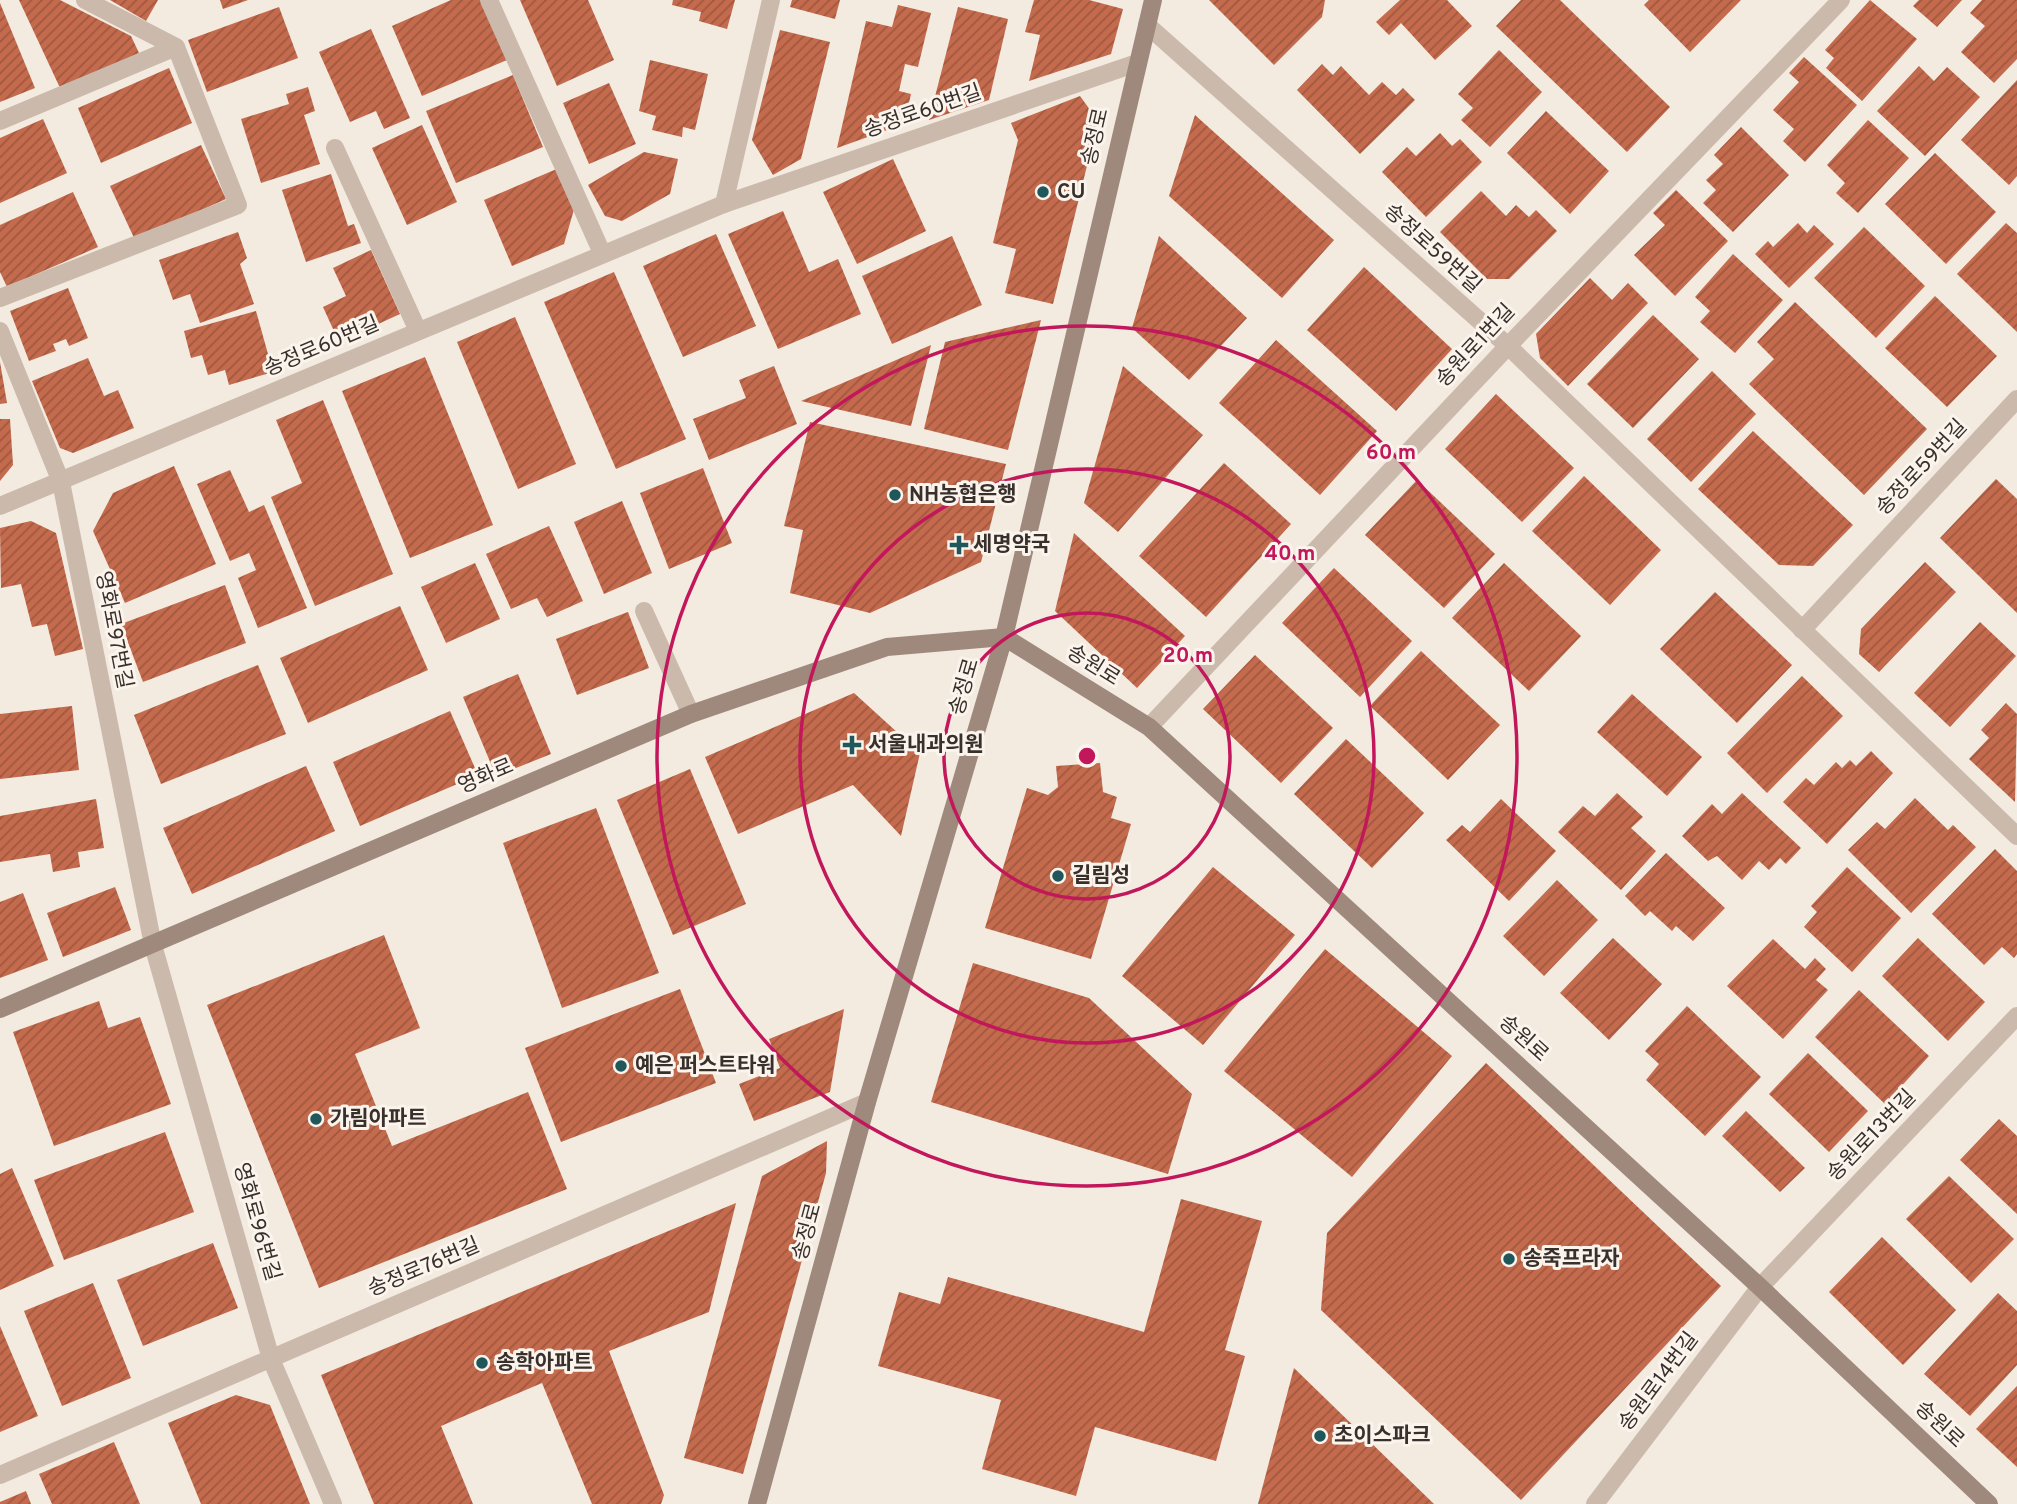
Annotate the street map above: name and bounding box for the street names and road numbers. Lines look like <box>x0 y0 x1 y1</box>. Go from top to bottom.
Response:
street label: 송정로60번길 <box>861 79 985 145</box>
street label: 송정로 <box>1076 106 1116 168</box>
street label: 송정로59번길 <box>1378 198 1486 300</box>
street label: 송원로1번길 <box>1431 299 1521 393</box>
street label: 송정로60번길 <box>260 311 384 383</box>
street label: 송정로59번길 <box>1871 414 1973 522</box>
street label: 영화로97번길 <box>88 569 138 691</box>
street label: 송원로 <box>1061 639 1125 693</box>
street label: 송정로 <box>944 655 986 719</box>
street label: 영화로 <box>454 753 518 801</box>
street label: 송원로 <box>1492 1010 1554 1068</box>
street label: 송원로13번길 <box>1822 1085 1922 1187</box>
street label: 영화로96번길 <box>226 1160 286 1284</box>
street label: 송정로 <box>787 1201 829 1263</box>
street label: 송정로76번길 <box>364 1232 484 1304</box>
street label: 송원로14번길 <box>1613 1327 1705 1437</box>
street label: 송원로 <box>1909 1395 1969 1455</box>

